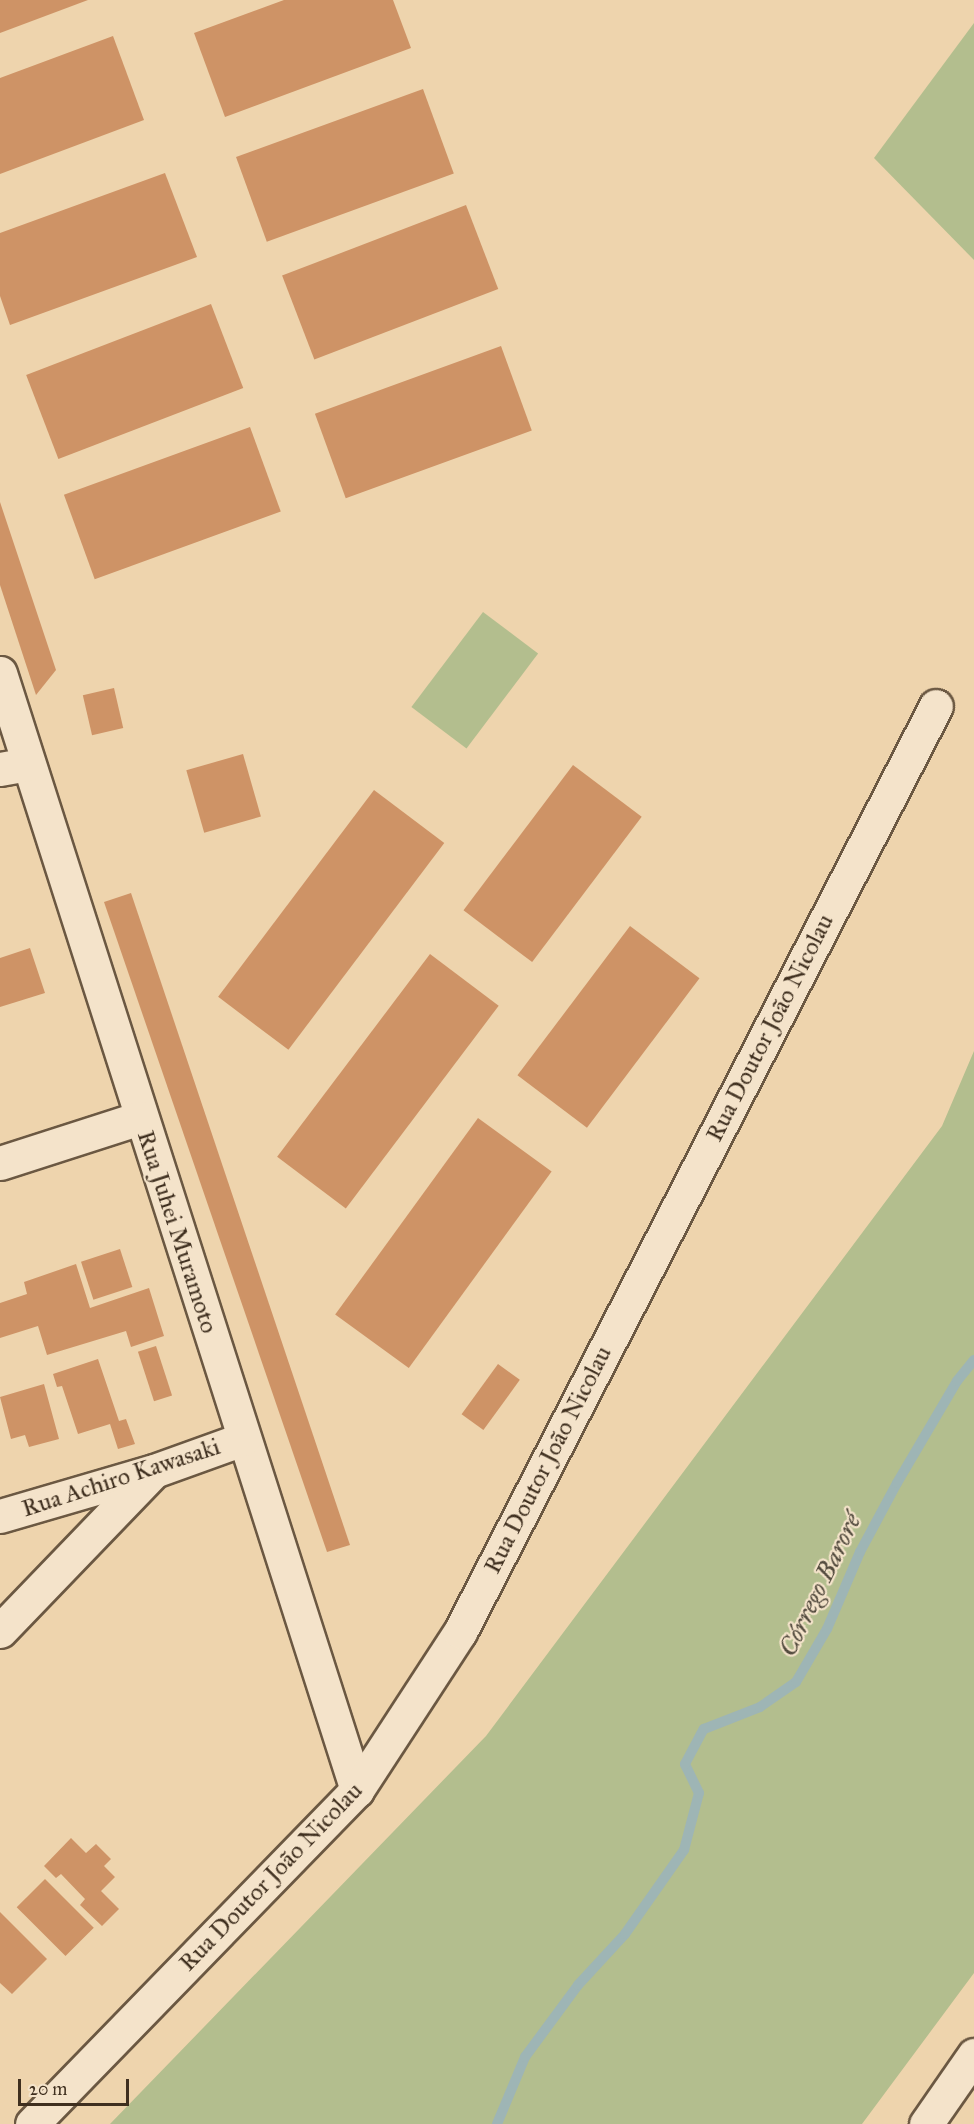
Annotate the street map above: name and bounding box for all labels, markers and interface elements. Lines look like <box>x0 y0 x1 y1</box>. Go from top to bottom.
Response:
street label: Rua Doutor João Nicolau <box>700 910 840 1146</box>
street label: Rua Juhei Muramoto <box>131 1127 223 1337</box>
street label: Rua Doutor João Nicolau <box>478 1342 618 1578</box>
street label: Rua Achiro Kawasaki <box>18 1432 224 1524</box>
water label: Córrego Baroré <box>772 1509 868 1661</box>
street label: Rua Doutor João Nicolau <box>173 1777 369 1977</box>
scale bar <box>21 2067 132 2105</box>
text: 20 m <box>29 2078 67 2100</box>

